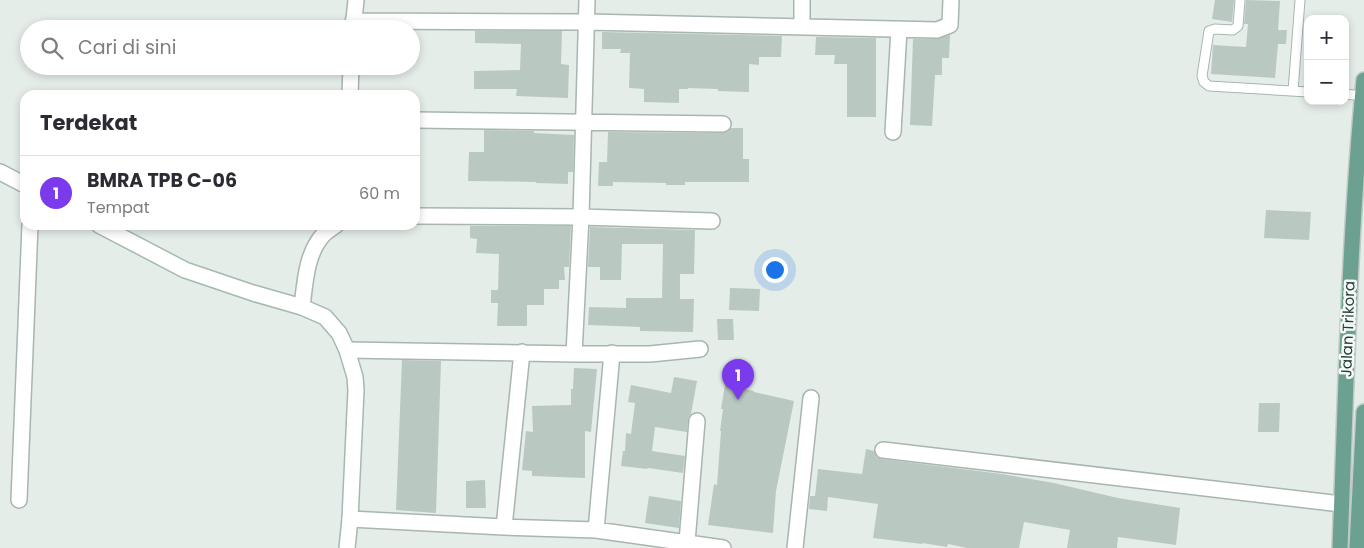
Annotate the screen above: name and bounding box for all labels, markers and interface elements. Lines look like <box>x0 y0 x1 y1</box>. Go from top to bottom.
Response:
map controls <box>1304 15 1349 105</box>
button: + <box>1304 15 1349 60</box>
search box <box>20 20 420 75</box>
icon: search <box>38 34 66 62</box>
text: Cari di sini <box>78 34 176 61</box>
button: − <box>1304 60 1349 105</box>
text: Terdekat <box>40 108 137 137</box>
text: BMRA TPB C-06 <box>87 167 237 194</box>
text: 1 <box>53 182 59 205</box>
text: 60 m <box>359 182 400 205</box>
text: Tempat <box>87 196 150 219</box>
your location <box>762 257 788 283</box>
street label: Jalan Trikora <box>1335 281 1360 377</box>
pin: 1 <box>722 359 754 400</box>

